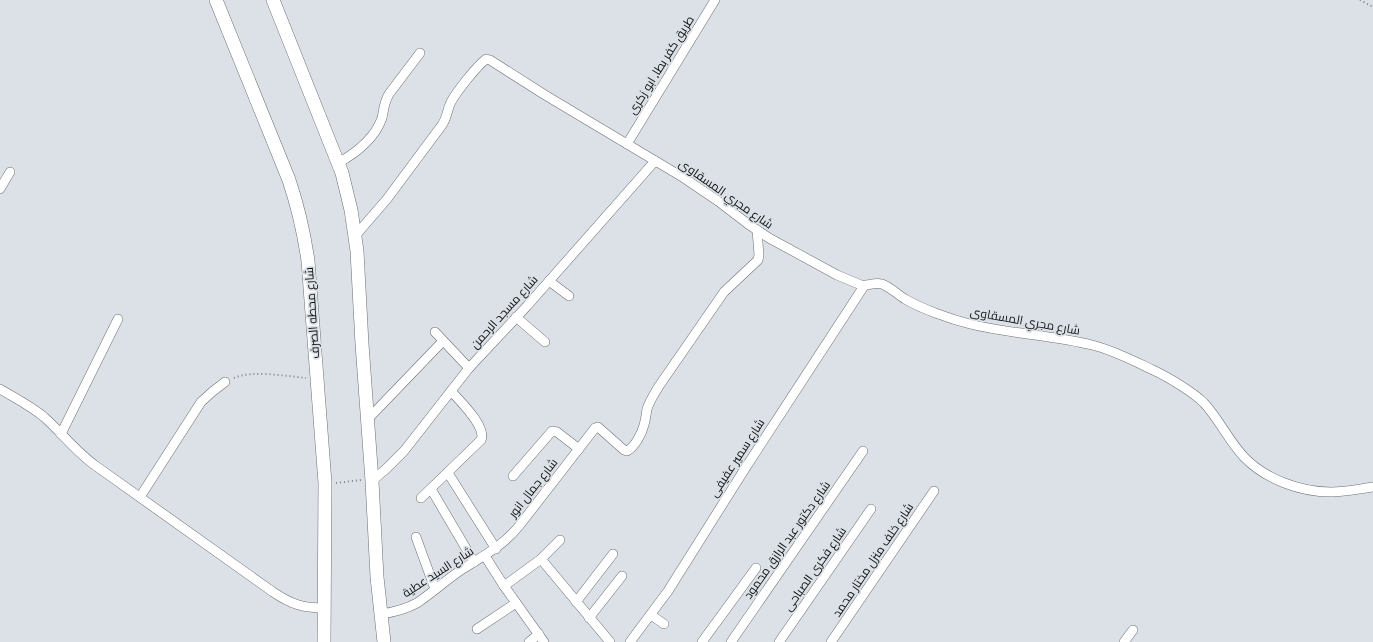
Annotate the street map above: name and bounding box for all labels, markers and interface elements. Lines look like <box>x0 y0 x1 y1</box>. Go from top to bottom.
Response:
street label: طريق كفر بطا, ابو زكرى <box>624 12 697 117</box>
street label: شارع مجري المسقاوى <box>675 156 776 234</box>
street label: شارع محطه الصرف <box>301 267 323 359</box>
street label: شارع مسجد الرحمن <box>467 272 541 352</box>
street label: شارع مجري المسقاوى <box>968 303 1081 341</box>
street label: شارع سمير عفيفى <box>706 416 768 500</box>
street label: شارع جمال انور <box>504 455 561 522</box>
street label: شارع دكتور عبد الرازق محمود <box>740 478 834 602</box>
street label: شارع خلف منزل مختار محمد <box>829 500 917 620</box>
street label: شارع فكرى الصباحى <box>780 524 850 614</box>
street label: شارع السيد عطية <box>399 543 477 601</box>

